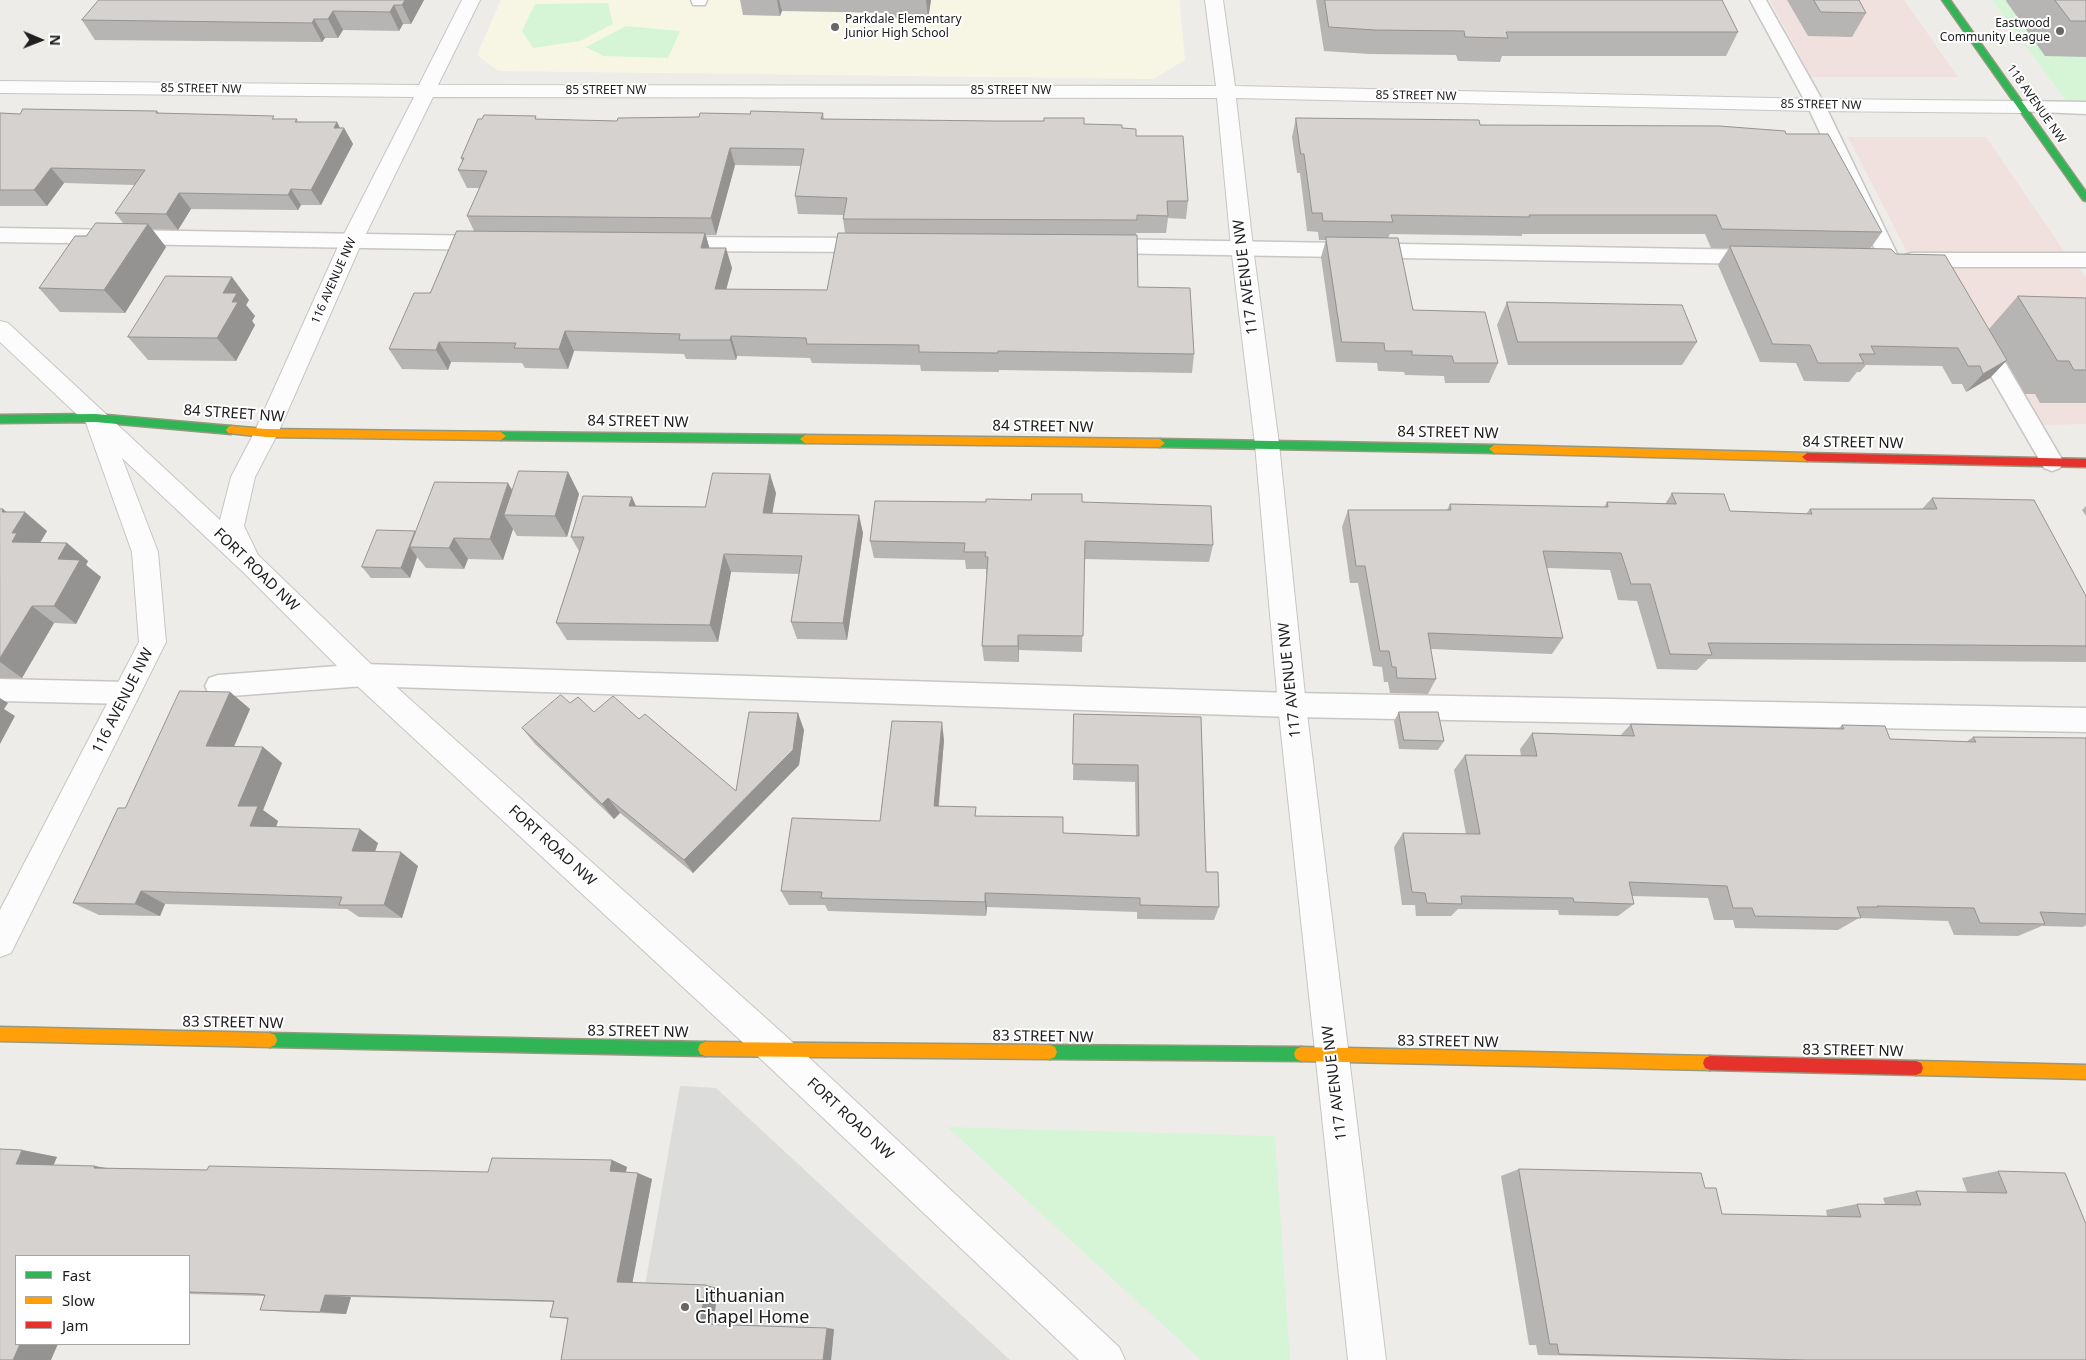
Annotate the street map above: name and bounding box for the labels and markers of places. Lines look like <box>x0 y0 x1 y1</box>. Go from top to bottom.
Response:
place label: Parkdale Elementary Junior High School <box>845 13 962 41</box>
place label: Eastwood Community League <box>1940 17 2050 45</box>
marker: Parkdale Elementary Junior High School <box>829 21 841 33</box>
marker: Eastwood Community League <box>2054 25 2066 37</box>
place label: Lithuanian Chapel Home <box>695 1286 809 1328</box>
marker: Lithuanian Chapel Home <box>679 1301 691 1313</box>

